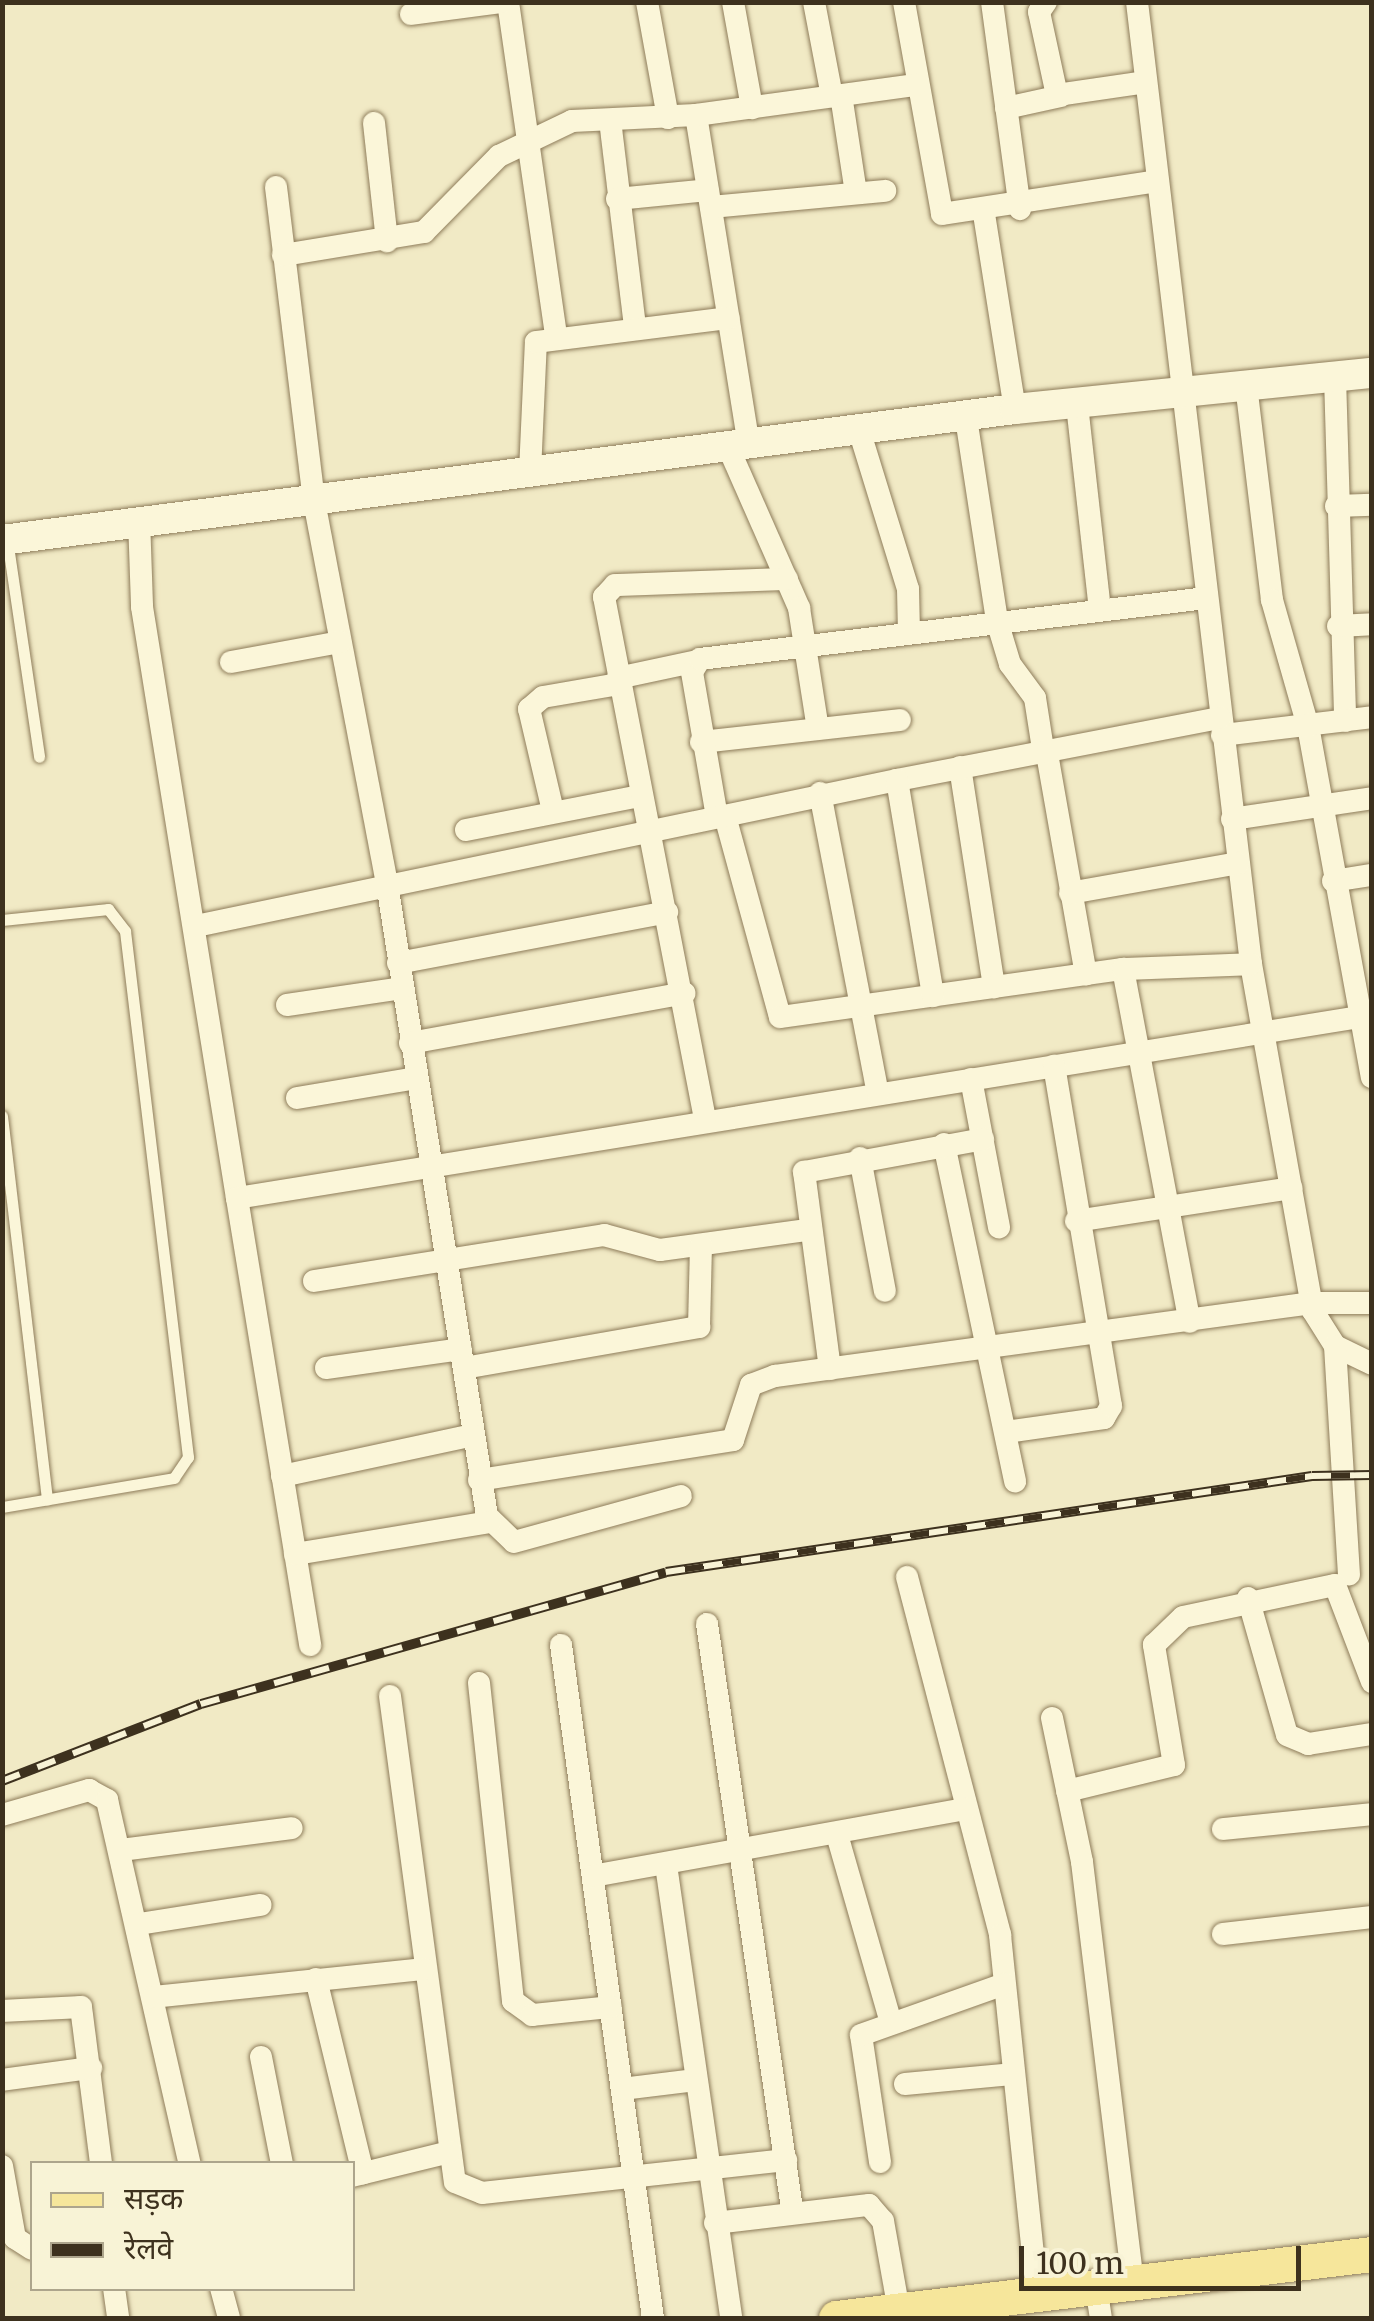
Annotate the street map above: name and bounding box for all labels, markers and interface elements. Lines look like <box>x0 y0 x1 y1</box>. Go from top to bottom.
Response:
legend <box>30 2161 355 2291</box>
text: सड़क <box>124 2179 183 2217</box>
scale bar <box>1024 2226 1306 2288</box>
text: रेलवे <box>124 2229 173 2267</box>
text: 100 m <box>1036 2244 1124 2282</box>

